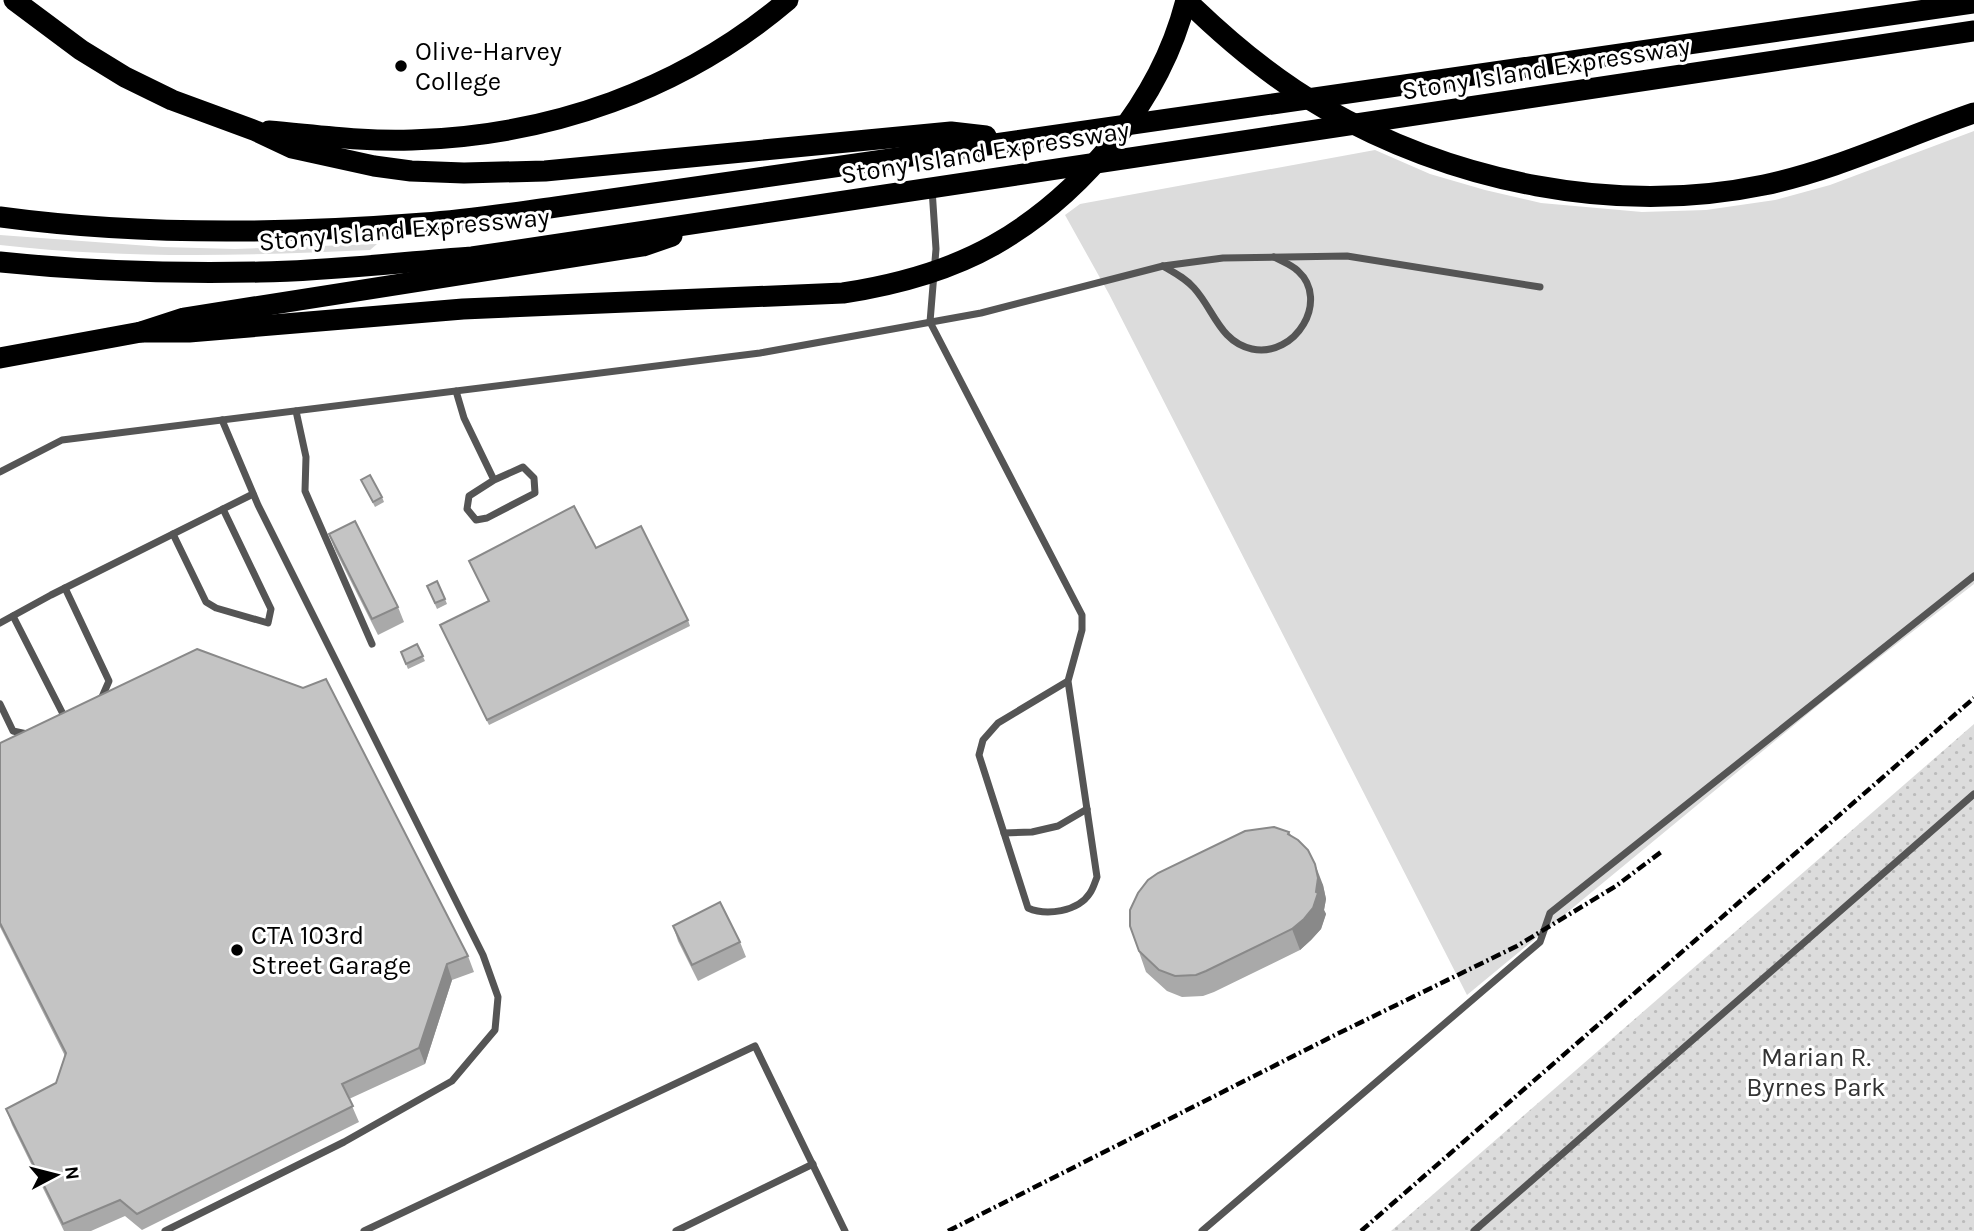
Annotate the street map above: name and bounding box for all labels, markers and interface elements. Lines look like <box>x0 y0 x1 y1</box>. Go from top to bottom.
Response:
street label: Stony Island Expressway <box>1399 30 1693 107</box>
place label: Olive-Harvey College <box>415 36 562 97</box>
marker: Olive-Harvey College <box>393 58 409 74</box>
street label: Stony Island Expressway <box>838 114 1132 191</box>
street label: Stony Island Expressway <box>257 201 551 258</box>
place label: CTA 103rd Street Garage <box>251 920 411 981</box>
marker: CTA 103rd Street Garage <box>229 942 245 958</box>
park label: Marian R. Byrnes Park <box>1746 1042 1886 1103</box>
north arrow <box>21 1140 91 1210</box>
text: N <box>60 1165 84 1181</box>

